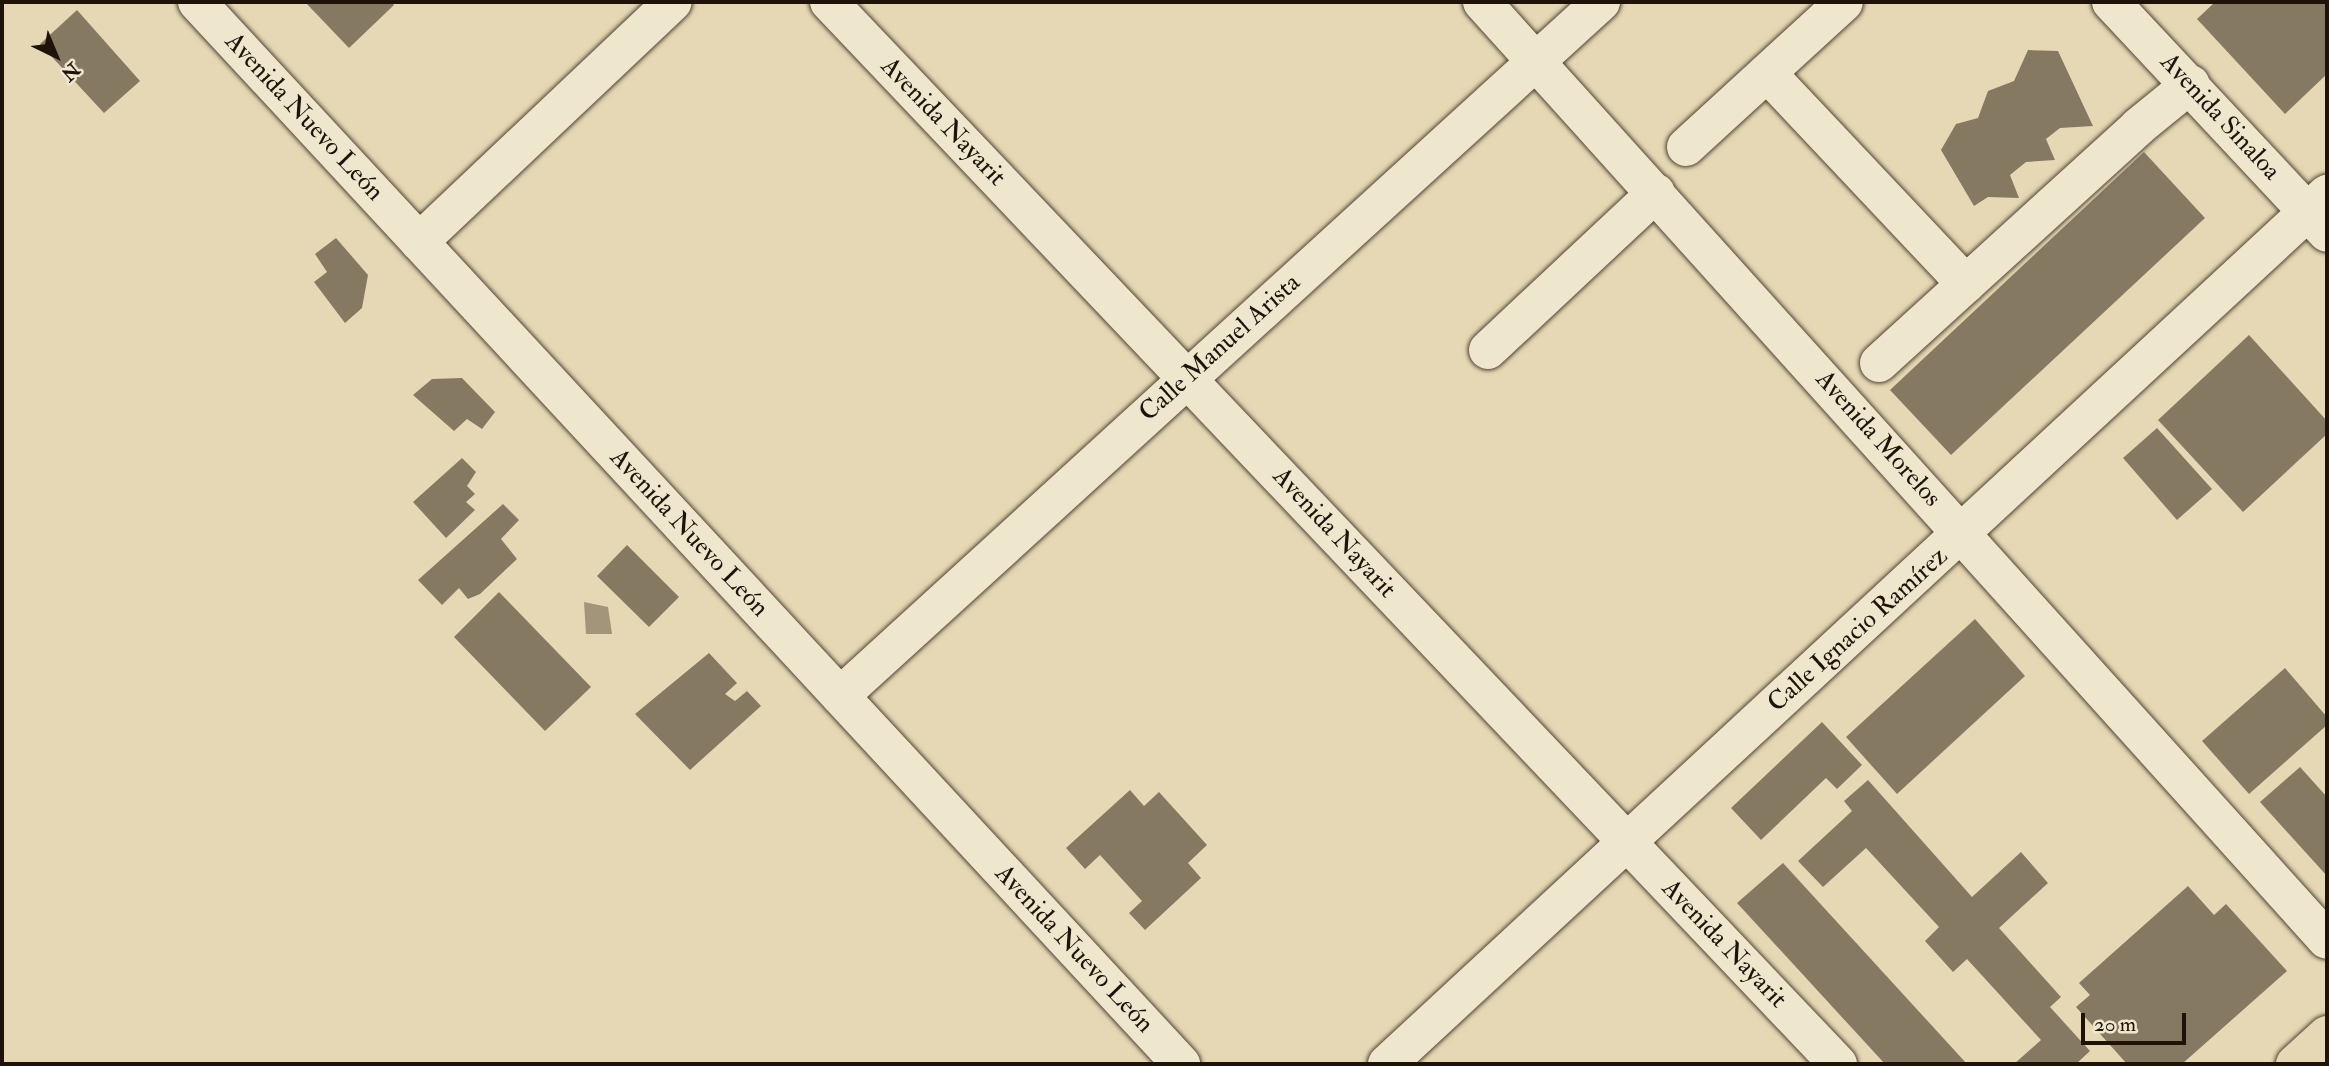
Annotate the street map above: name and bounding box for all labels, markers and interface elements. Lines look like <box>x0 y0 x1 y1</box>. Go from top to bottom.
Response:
north arrow <box>21 21 91 91</box>
street label: Avenida Nuevo León <box>218 26 390 208</box>
street label: Avenida Sinaloa <box>2153 47 2287 187</box>
street label: Avenida Nayarit <box>874 51 1012 193</box>
text: N <box>56 57 85 86</box>
street label: Calle Manuel Arista <box>1133 268 1307 428</box>
street label: Avenida Morelos <box>1809 364 1947 514</box>
street label: Avenida Nuevo León <box>603 442 775 624</box>
street label: Avenida Nayarit <box>1266 461 1402 605</box>
street label: Calle Ignacio Ramírez <box>1762 541 1954 719</box>
street label: Avenida Nuevo León <box>988 858 1160 1040</box>
street label: Avenida Nayarit <box>1655 873 1793 1015</box>
scale bar <box>2084 1000 2189 1044</box>
text: 20 m <box>2094 1011 2136 1038</box>

